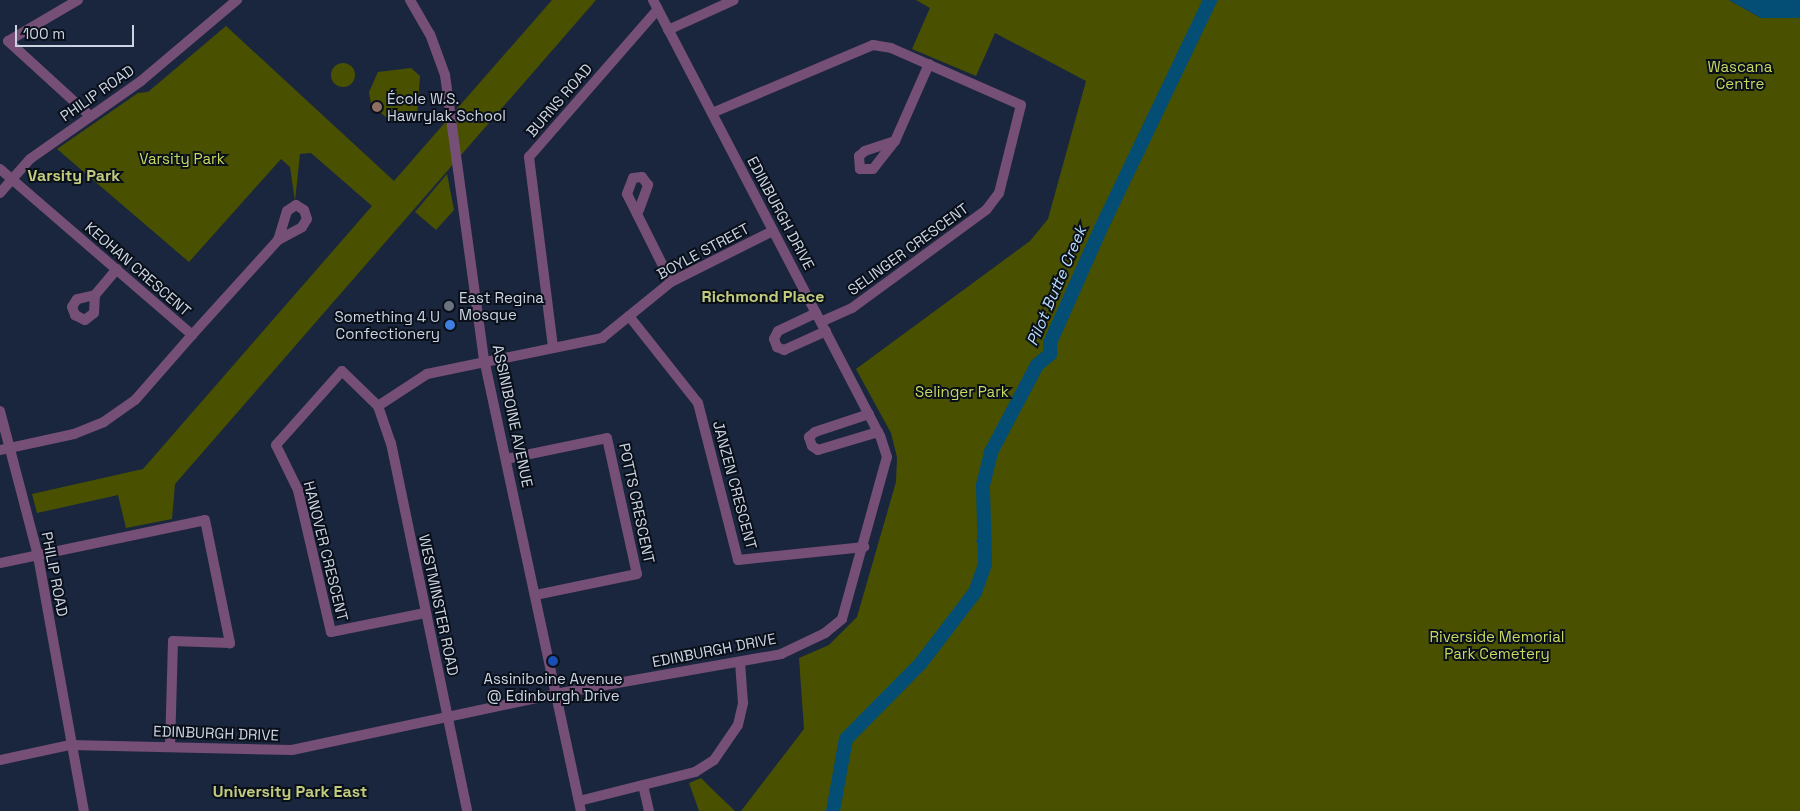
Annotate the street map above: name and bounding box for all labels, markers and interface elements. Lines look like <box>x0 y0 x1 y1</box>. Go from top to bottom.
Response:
scale bar <box>18 15 136 47</box>
text: 100 m <box>23 24 65 43</box>
park label: Wascana Centre <box>1708 57 1772 92</box>
street label: BURNS ROAD <box>522 60 596 140</box>
street label: PHILIP ROAD <box>57 61 137 125</box>
place label: École W.S. Hawrylak School <box>387 89 506 124</box>
marker: École W.S. Hawrylak School <box>371 101 383 113</box>
park label: Varsity Park <box>139 150 225 168</box>
street label: EDINBURGH DRIVE <box>744 153 818 273</box>
district label: Varsity Park <box>28 166 120 186</box>
street label: SELINGER CRESCENT <box>844 199 972 299</box>
street label: KEOHAN CRESCENT <box>81 218 195 320</box>
street label: BOYLE STREET <box>654 219 752 283</box>
water label: Pilot Butte Creek <box>1023 223 1091 349</box>
district label: Richmond Place <box>702 287 824 307</box>
place label: East Regina Mosque <box>459 288 544 323</box>
marker: East Regina Mosque <box>443 300 455 312</box>
place label: Something 4 U Confectionery <box>334 307 440 342</box>
marker: Something 4 U Confectionery <box>444 319 456 331</box>
street label: ASSINIBOINE AVENUE <box>489 343 537 489</box>
park label: Selinger Park <box>915 383 1009 401</box>
street label: JANZEN CRESCENT <box>709 419 761 551</box>
street label: POTTS CRESCENT <box>615 441 659 565</box>
street label: HANOVER CRESCENT <box>300 479 352 623</box>
street label: PHILIP ROAD <box>38 530 72 618</box>
street label: WESTMINSTER ROAD <box>415 533 463 677</box>
park label: Riverside Memorial Park Cemetery <box>1430 627 1564 662</box>
street label: EDINBURGH DRIVE <box>651 629 777 671</box>
marker: Assiniboine Avenue @ Edinburgh Drive <box>547 655 559 667</box>
place label: Assiniboine Avenue @ Edinburgh Drive <box>483 669 623 704</box>
street label: EDINBURGH DRIVE <box>153 722 279 744</box>
district label: University Park East <box>213 782 367 802</box>

